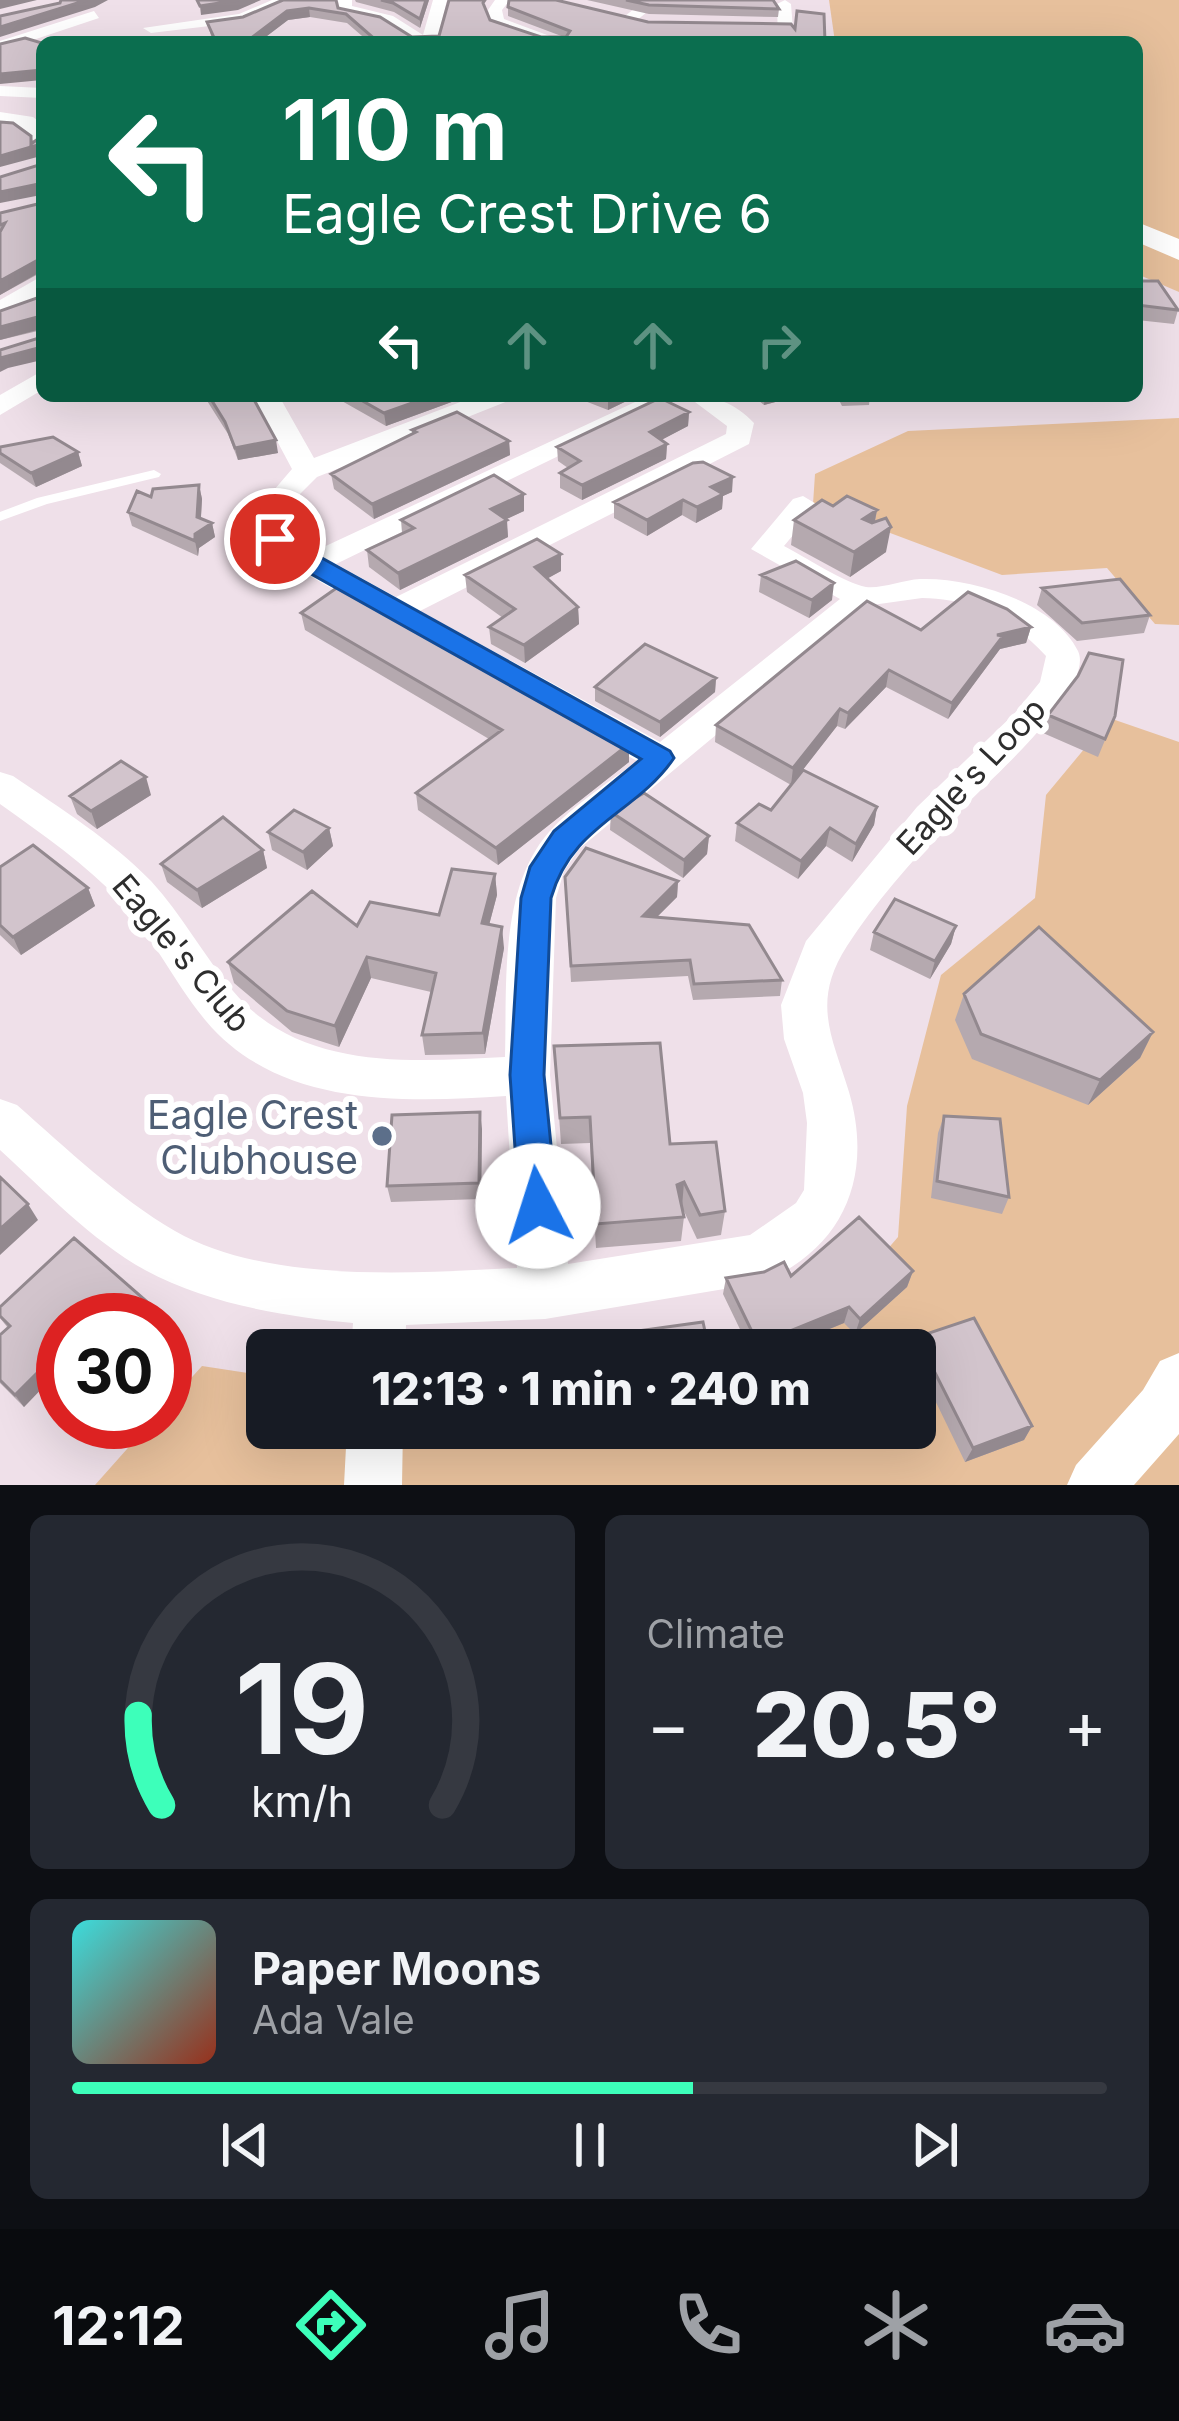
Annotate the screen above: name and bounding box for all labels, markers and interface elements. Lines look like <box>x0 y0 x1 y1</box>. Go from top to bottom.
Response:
text: 110 m <box>282 79 508 180</box>
icon: left <box>84 84 240 240</box>
text: Eagle Crest Drive 6 <box>282 181 772 246</box>
icon: left <box>368 312 434 378</box>
icon: ahead <box>494 312 560 378</box>
icon: ahead <box>620 312 686 378</box>
icon: right <box>746 312 812 378</box>
pin <box>224 488 326 590</box>
icon: arrive <box>242 506 308 572</box>
street label: Eagle's Loop <box>888 689 1054 863</box>
street label: Eagle's Club <box>104 866 260 1040</box>
place label: Eagle Crest Clubhouse <box>147 1091 358 1183</box>
marker: Eagle Crest Clubhouse <box>369 1123 395 1149</box>
position arrow <box>475 1143 601 1269</box>
speed limit sign: 30 <box>36 1293 192 1449</box>
text: 12:13 · 1 min · 240 m <box>371 1361 811 1416</box>
text: Climate <box>647 1610 785 1657</box>
text: 19 <box>235 1633 370 1784</box>
text: 20.5° <box>753 1670 1001 1779</box>
text: − <box>647 1685 690 1765</box>
text: + <box>1063 1685 1107 1765</box>
text: km/h <box>251 1775 353 1827</box>
text: Paper Moons <box>252 1941 541 1996</box>
text: Ada Vale <box>252 1996 415 2043</box>
icon: previous <box>212 2112 278 2178</box>
icon: pause <box>557 2112 623 2178</box>
icon: next <box>902 2112 968 2178</box>
icon: directions <box>289 2283 373 2367</box>
icon: music <box>478 2283 562 2367</box>
icon: phone <box>666 2283 750 2367</box>
icon: climate <box>854 2283 938 2367</box>
icon: car <box>1043 2283 1127 2367</box>
text: 12:12 <box>52 2293 185 2358</box>

